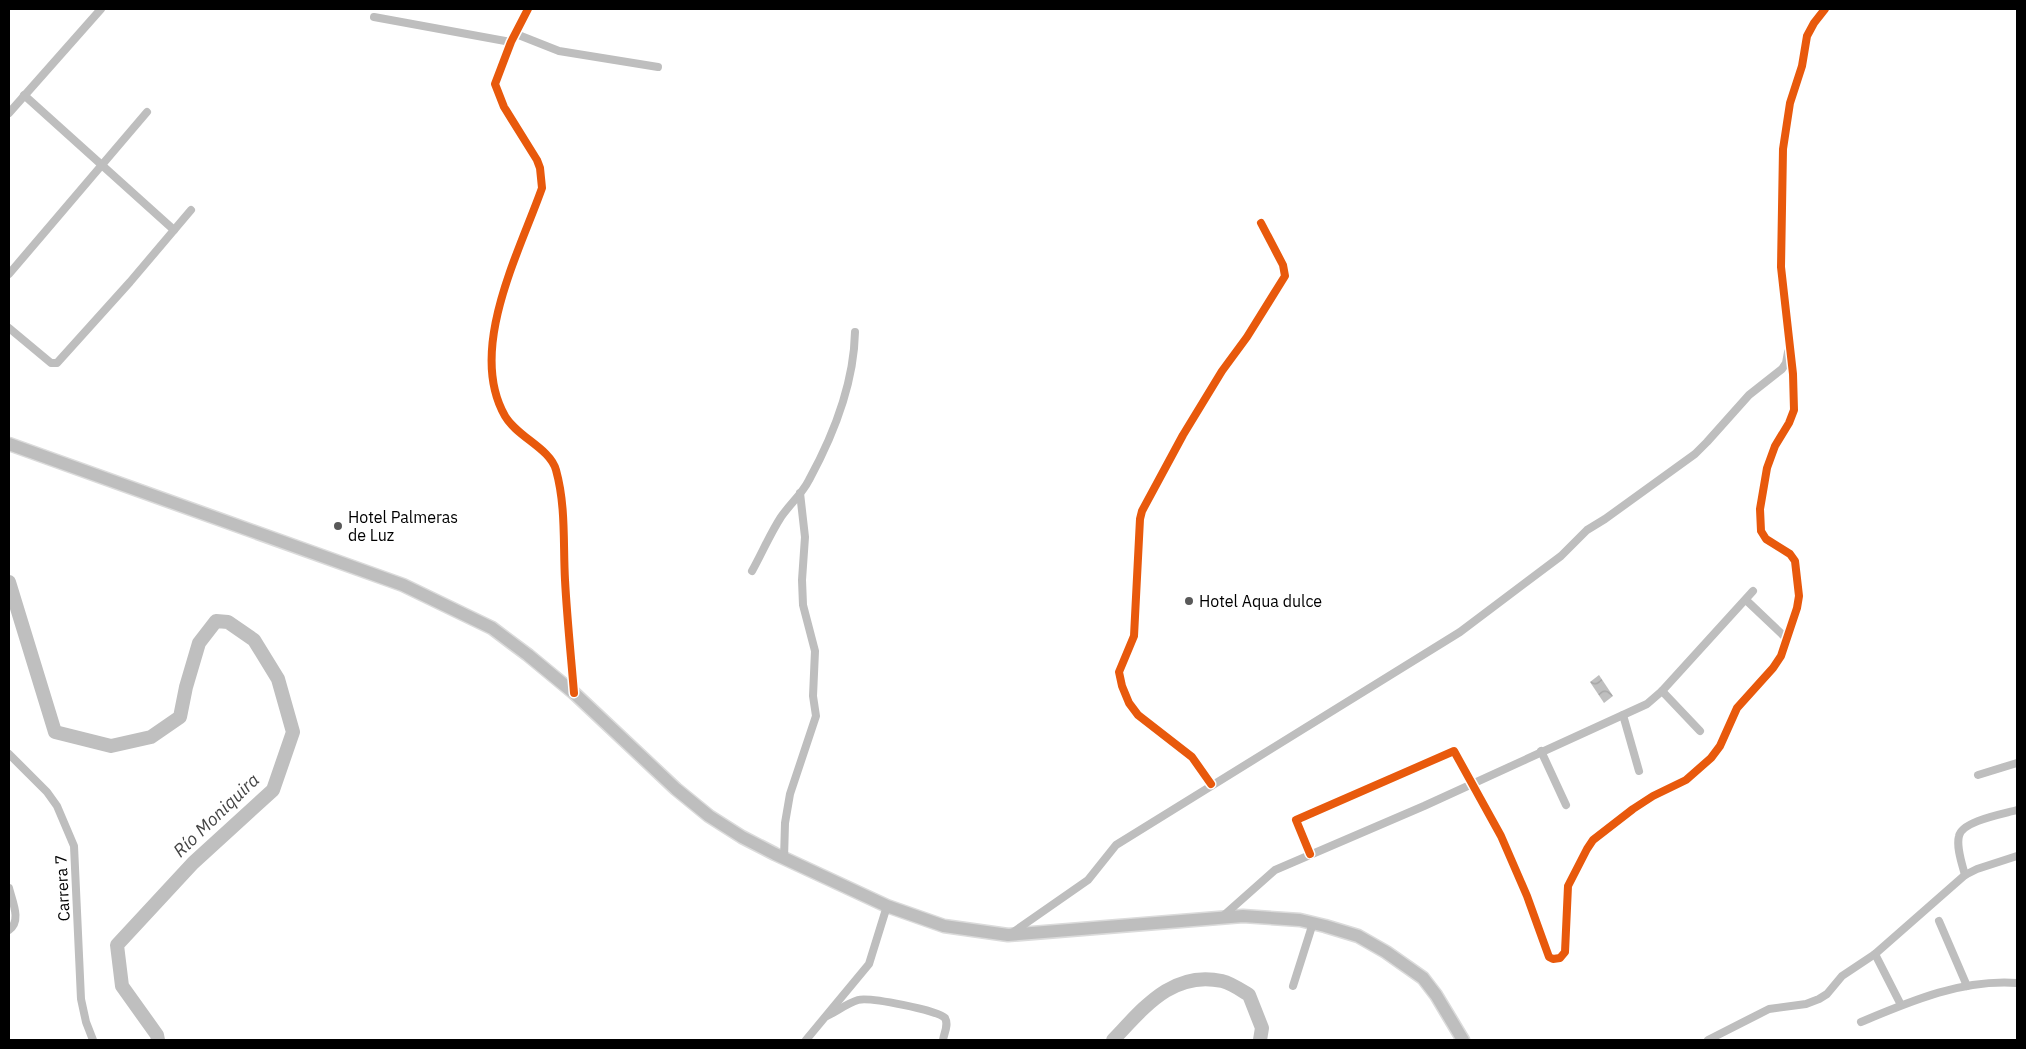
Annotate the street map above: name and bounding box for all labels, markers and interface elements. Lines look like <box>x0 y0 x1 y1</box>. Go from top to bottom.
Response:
place label: Hotel Palmeras de Luz <box>348 507 458 545</box>
marker: Hotel Palmeras de Luz <box>332 520 344 532</box>
place label: Hotel Aqua dulce <box>1199 591 1322 611</box>
marker: Hotel Aqua dulce <box>1183 595 1195 607</box>
water label: Río Moniquira <box>168 768 264 862</box>
street label: Carrera 7 <box>50 854 74 922</box>

